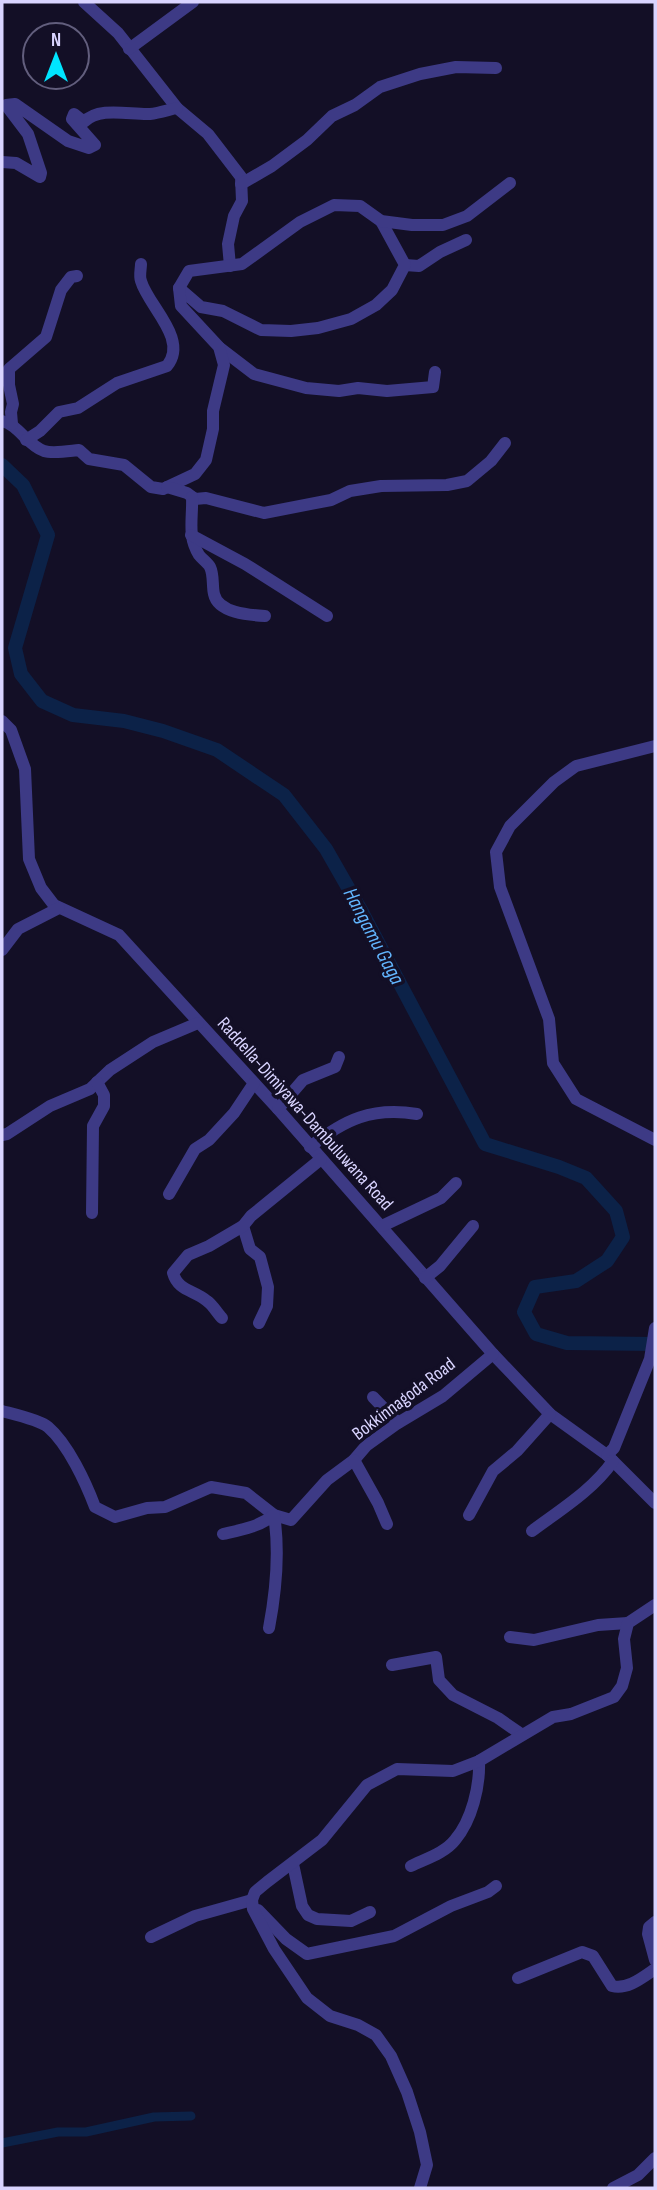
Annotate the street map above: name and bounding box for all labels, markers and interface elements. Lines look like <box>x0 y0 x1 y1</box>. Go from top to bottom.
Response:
north arrow <box>21 21 91 91</box>
text: N <box>51 29 61 52</box>
water label: Hangamu Gaga <box>338 884 410 989</box>
street label: Raddella-Dimiyawa-Dambuluwana Road <box>212 1013 398 1215</box>
street label: Bokkinnagoda Road <box>348 1353 460 1445</box>

